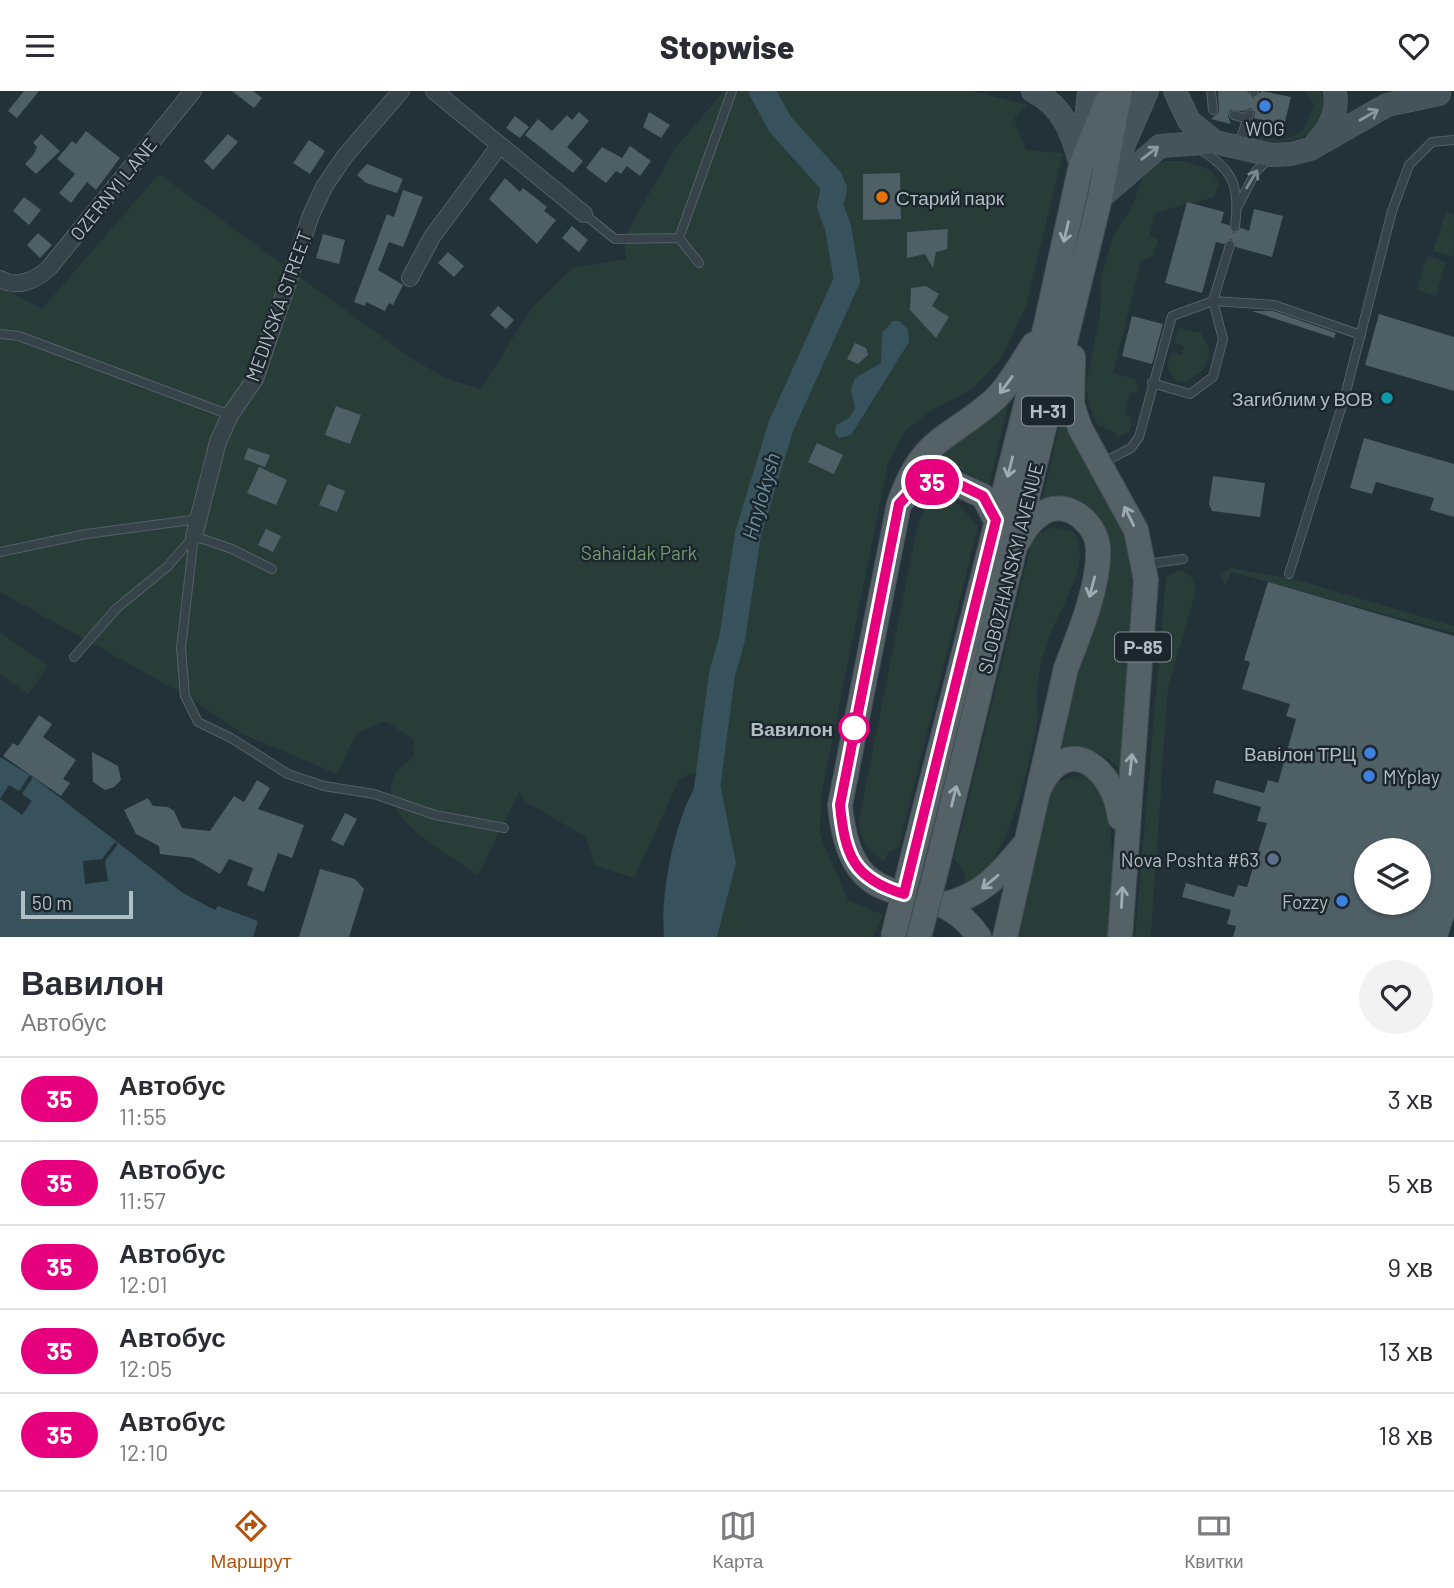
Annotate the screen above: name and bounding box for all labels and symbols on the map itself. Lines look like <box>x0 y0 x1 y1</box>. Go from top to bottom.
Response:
marker: WOG <box>1257 98 1273 114</box>
one-way arrow <box>1358 108 1378 122</box>
place label: WOG <box>1245 117 1285 140</box>
street label: OZERNYI LANE <box>65 133 161 245</box>
one-way arrow <box>1141 146 1159 161</box>
one-way arrow <box>1245 170 1259 190</box>
place label: Старий парк <box>896 186 1005 209</box>
marker: Старий парк <box>874 189 890 205</box>
one-way arrow <box>1059 220 1073 243</box>
street label: MEDIVSKA STREET <box>240 228 316 384</box>
one-way arrow <box>998 375 1013 394</box>
place label: Загиблим у ВОВ <box>1232 387 1373 410</box>
marker: Загиблим у ВОВ <box>1379 390 1395 406</box>
road number: Н-31 <box>1022 397 1074 425</box>
water label: Hnylokysh <box>736 450 784 542</box>
one-way arrow <box>1003 455 1016 477</box>
line badge: 35 <box>900 459 964 505</box>
street label: SLOBOZHANSKYI AVENUE <box>973 460 1047 676</box>
one-way arrow <box>1122 506 1136 527</box>
park label: Sahaidak Park <box>581 541 697 564</box>
one-way arrow <box>1085 576 1098 598</box>
road number: Р-85 <box>1115 633 1171 661</box>
marker: Вавилон <box>839 713 869 743</box>
place label: Вавилон <box>750 717 833 740</box>
place label: Вавілон ТРЦ <box>1244 742 1356 765</box>
marker: Вавілон ТРЦ <box>1362 745 1378 761</box>
one-way arrow <box>1125 754 1138 776</box>
place label: MYplay <box>1383 765 1440 788</box>
marker: MYplay <box>1361 768 1377 784</box>
one-way arrow <box>948 785 961 808</box>
place label: Nova Poshta #63 <box>1121 848 1259 871</box>
marker: Nova Poshta #63 <box>1265 851 1281 867</box>
one-way arrow <box>982 874 1000 890</box>
one-way arrow <box>1116 886 1129 909</box>
scale bar <box>21 888 133 920</box>
place label: Fozzy <box>1282 890 1328 913</box>
marker: Fozzy <box>1334 893 1350 909</box>

